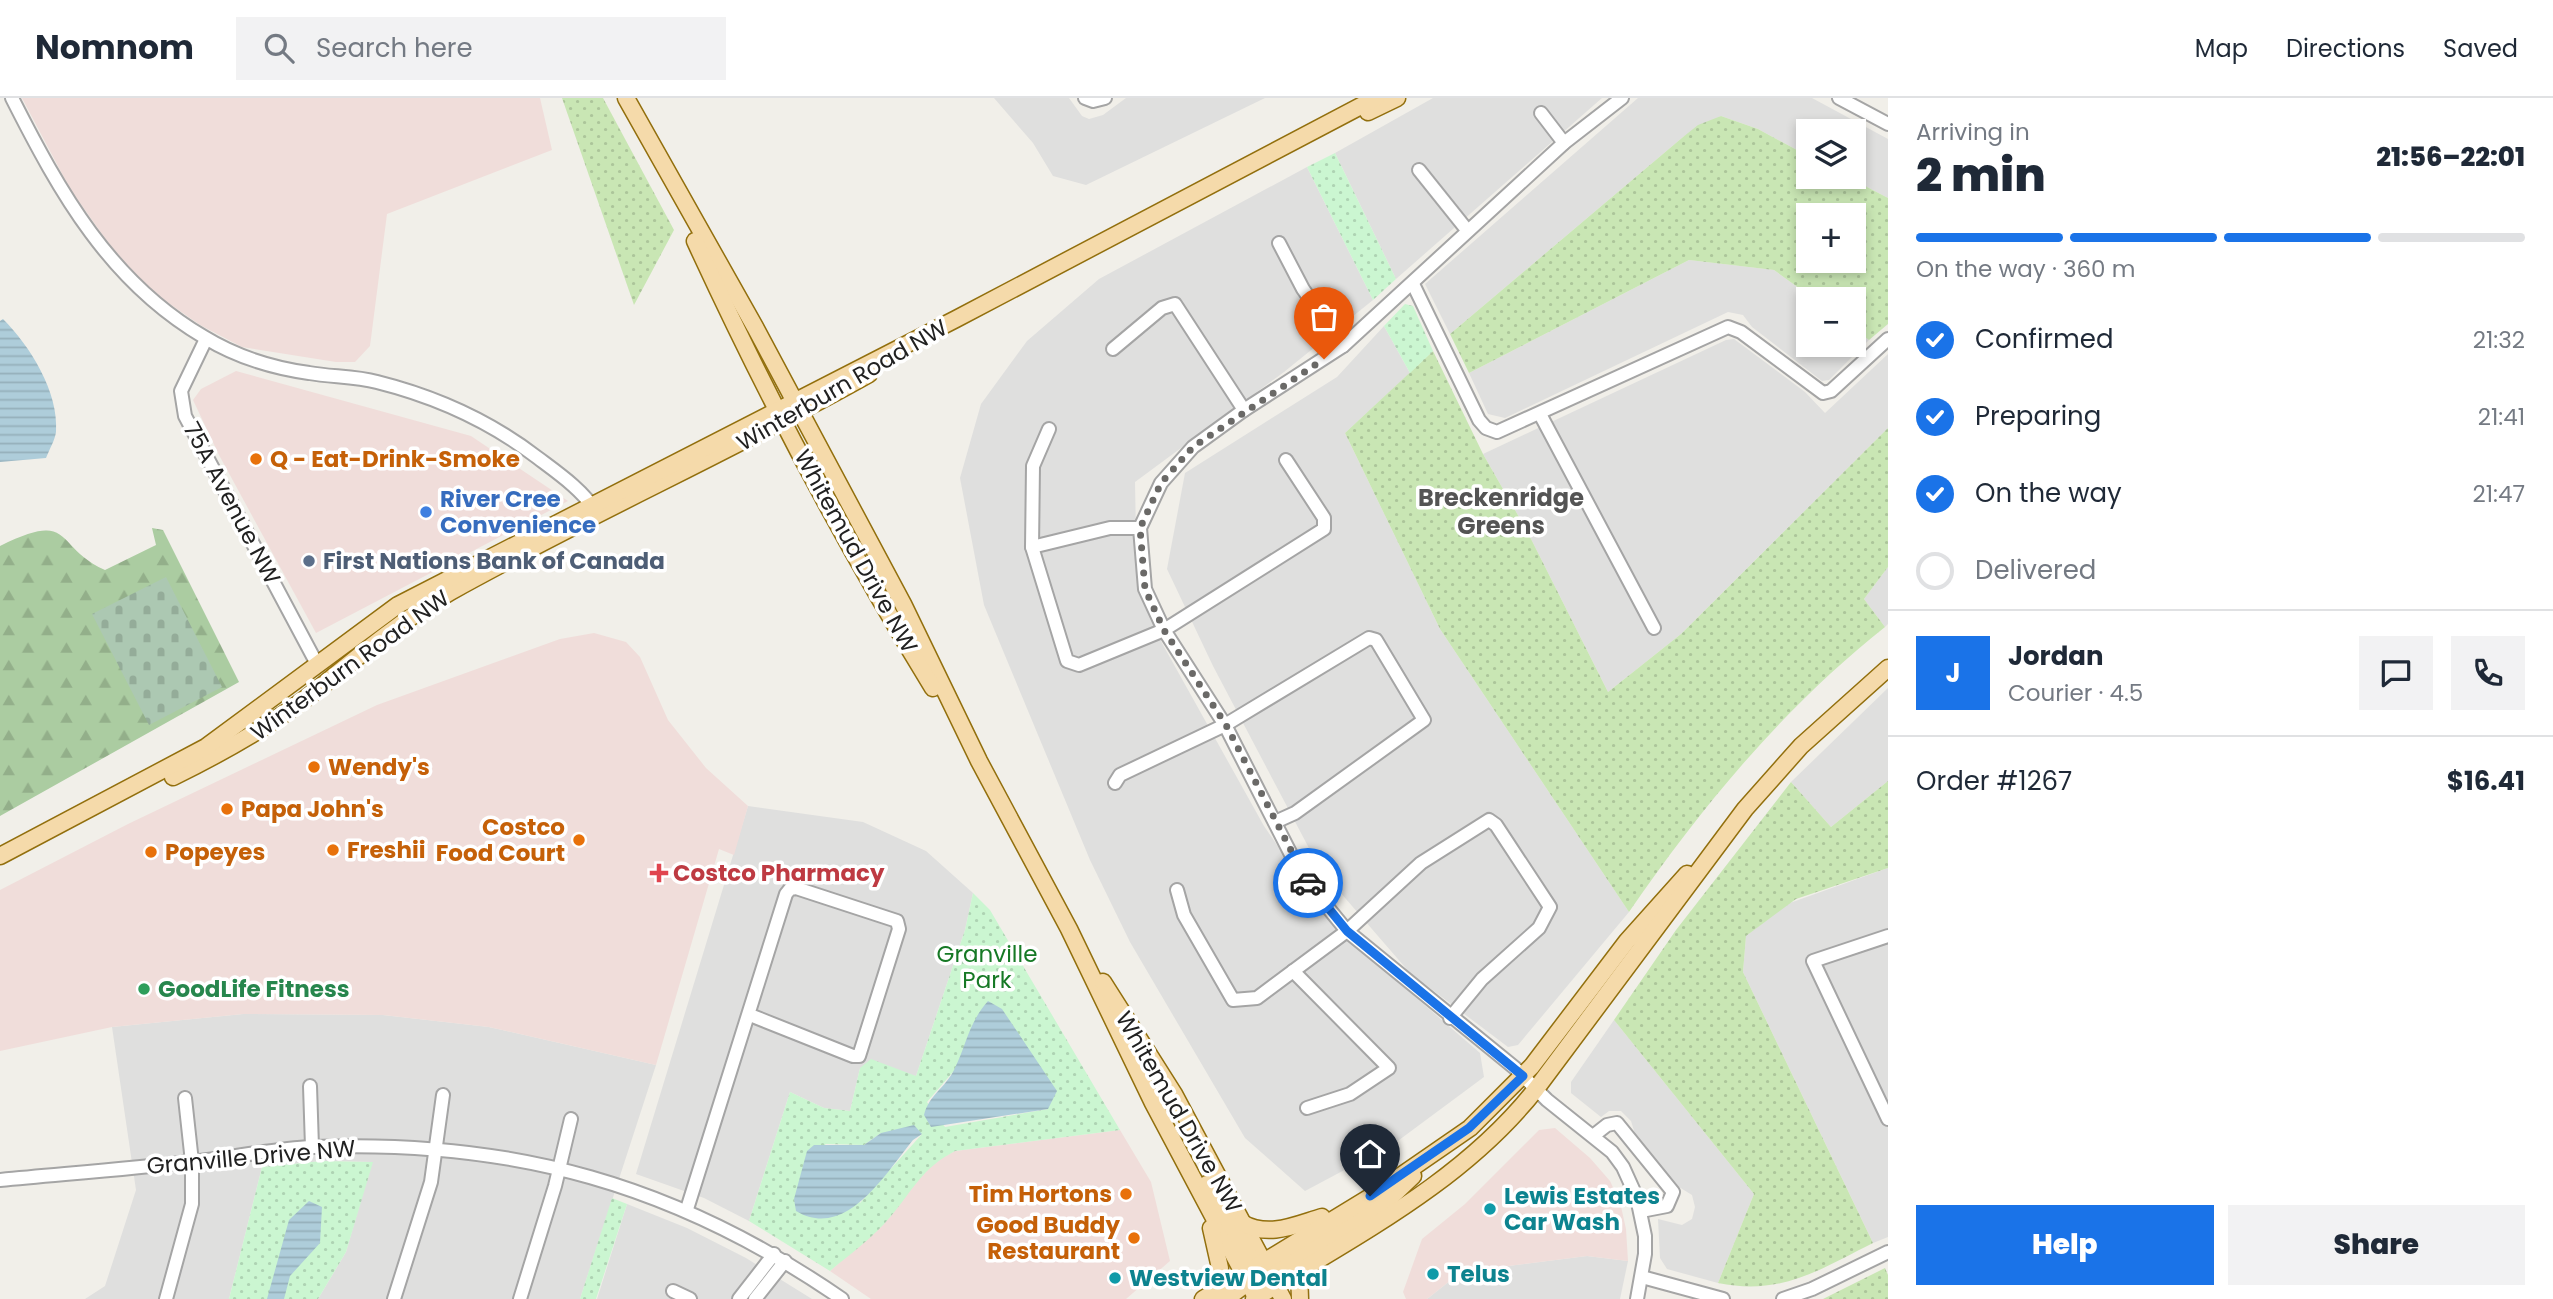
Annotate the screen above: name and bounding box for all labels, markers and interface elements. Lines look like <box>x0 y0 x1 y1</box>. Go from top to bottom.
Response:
search box <box>236 17 726 80</box>
text: Nomnom <box>35 24 194 71</box>
icon: search <box>260 29 298 67</box>
text: Search here <box>316 30 473 66</box>
text: Map <box>2195 32 2248 65</box>
text: Directions <box>2286 32 2405 65</box>
text: Saved <box>2443 32 2518 65</box>
text: Arriving in <box>1916 116 2030 148</box>
map controls <box>1796 119 1866 357</box>
button: layers <box>1796 119 1866 189</box>
text: 21:56–22:01 <box>2376 139 2525 175</box>
text: 2 min <box>1916 143 2046 207</box>
button: + <box>1796 203 1866 273</box>
text: On the way · 360 m <box>1916 253 2135 285</box>
pin <box>1294 287 1354 359</box>
button: − <box>1796 287 1866 357</box>
icon: bag <box>1305 298 1343 336</box>
street label: Winterburn Road NW <box>731 312 953 458</box>
icon: check <box>1916 321 1954 359</box>
text: Confirmed <box>1975 321 2113 357</box>
text: 21:32 <box>2473 324 2525 356</box>
icon: check <box>1916 398 1954 436</box>
text: Preparing <box>1975 398 2101 434</box>
text: 21:41 <box>2478 401 2525 433</box>
street label: 75A Avenue NW <box>176 416 288 590</box>
place label: Q - Eat-Drink-Smoke <box>270 443 520 475</box>
street label: Whitemud Drive NW <box>787 444 925 658</box>
marker: Q - Eat-Drink-Smoke <box>248 451 264 467</box>
icon: check <box>1916 475 1954 513</box>
text: On the way <box>1975 475 2122 511</box>
text: 21:47 <box>2472 478 2525 510</box>
district label: Breckenridge Greens <box>1418 481 1584 542</box>
place label: River Cree Convenience <box>440 483 596 541</box>
marker: River Cree Convenience <box>418 504 434 520</box>
place label: First Nations Bank of Canada <box>323 545 665 577</box>
text: Delivered <box>1975 552 2096 588</box>
marker: First Nations Bank of Canada <box>301 553 317 569</box>
street label: Winterburn Road NW <box>244 582 456 748</box>
button: chat <box>2359 636 2433 710</box>
button: phone <box>2451 636 2525 710</box>
text: Jordan <box>2008 638 2104 674</box>
text: J <box>1945 655 1961 691</box>
text: Courier · 4.5 <box>2008 677 2143 709</box>
place label: Wendy's <box>328 751 430 783</box>
marker: Wendy's <box>306 759 322 775</box>
text: Order #1267 <box>1916 763 2072 799</box>
text: $16.41 <box>2447 763 2525 799</box>
place label: Papa John's <box>241 793 384 825</box>
marker: Papa John's <box>219 801 235 817</box>
place label: Costco Food Court <box>436 811 565 869</box>
marker: Costco Food Court <box>571 832 587 848</box>
place label: Freshii <box>347 834 426 866</box>
place label: Popeyes <box>165 836 265 868</box>
marker: Freshii <box>325 842 341 858</box>
marker: Popeyes <box>143 844 159 860</box>
courier <box>1273 848 1343 918</box>
place label: Costco Pharmacy <box>673 857 885 889</box>
icon: car <box>1289 864 1327 902</box>
marker: Costco Pharmacy <box>651 865 667 881</box>
park label: Granville Park <box>937 938 1037 996</box>
place label: GoodLife Fitness <box>158 973 350 1005</box>
marker: GoodLife Fitness <box>136 981 152 997</box>
street label: Whitemud Drive NW <box>1108 1005 1250 1219</box>
pin <box>1340 1124 1400 1196</box>
street label: Granville Drive NW <box>145 1132 357 1182</box>
icon: home <box>1351 1135 1389 1173</box>
place label: Tim Hortons <box>969 1178 1112 1210</box>
place label: Lewis Estates Car Wash <box>1504 1180 1660 1238</box>
marker: Tim Hortons <box>1118 1186 1134 1202</box>
marker: Lewis Estates Car Wash <box>1482 1201 1498 1217</box>
button: Help <box>1916 1205 2214 1285</box>
button: Share <box>2228 1205 2525 1285</box>
place label: Good Buddy Restaurant <box>976 1209 1120 1267</box>
marker: Good Buddy Restaurant <box>1126 1230 1142 1246</box>
place label: Telus <box>1447 1258 1510 1290</box>
place label: Westview Dental <box>1129 1262 1328 1294</box>
marker: Telus <box>1425 1266 1441 1282</box>
marker: Westview Dental <box>1107 1270 1123 1286</box>

